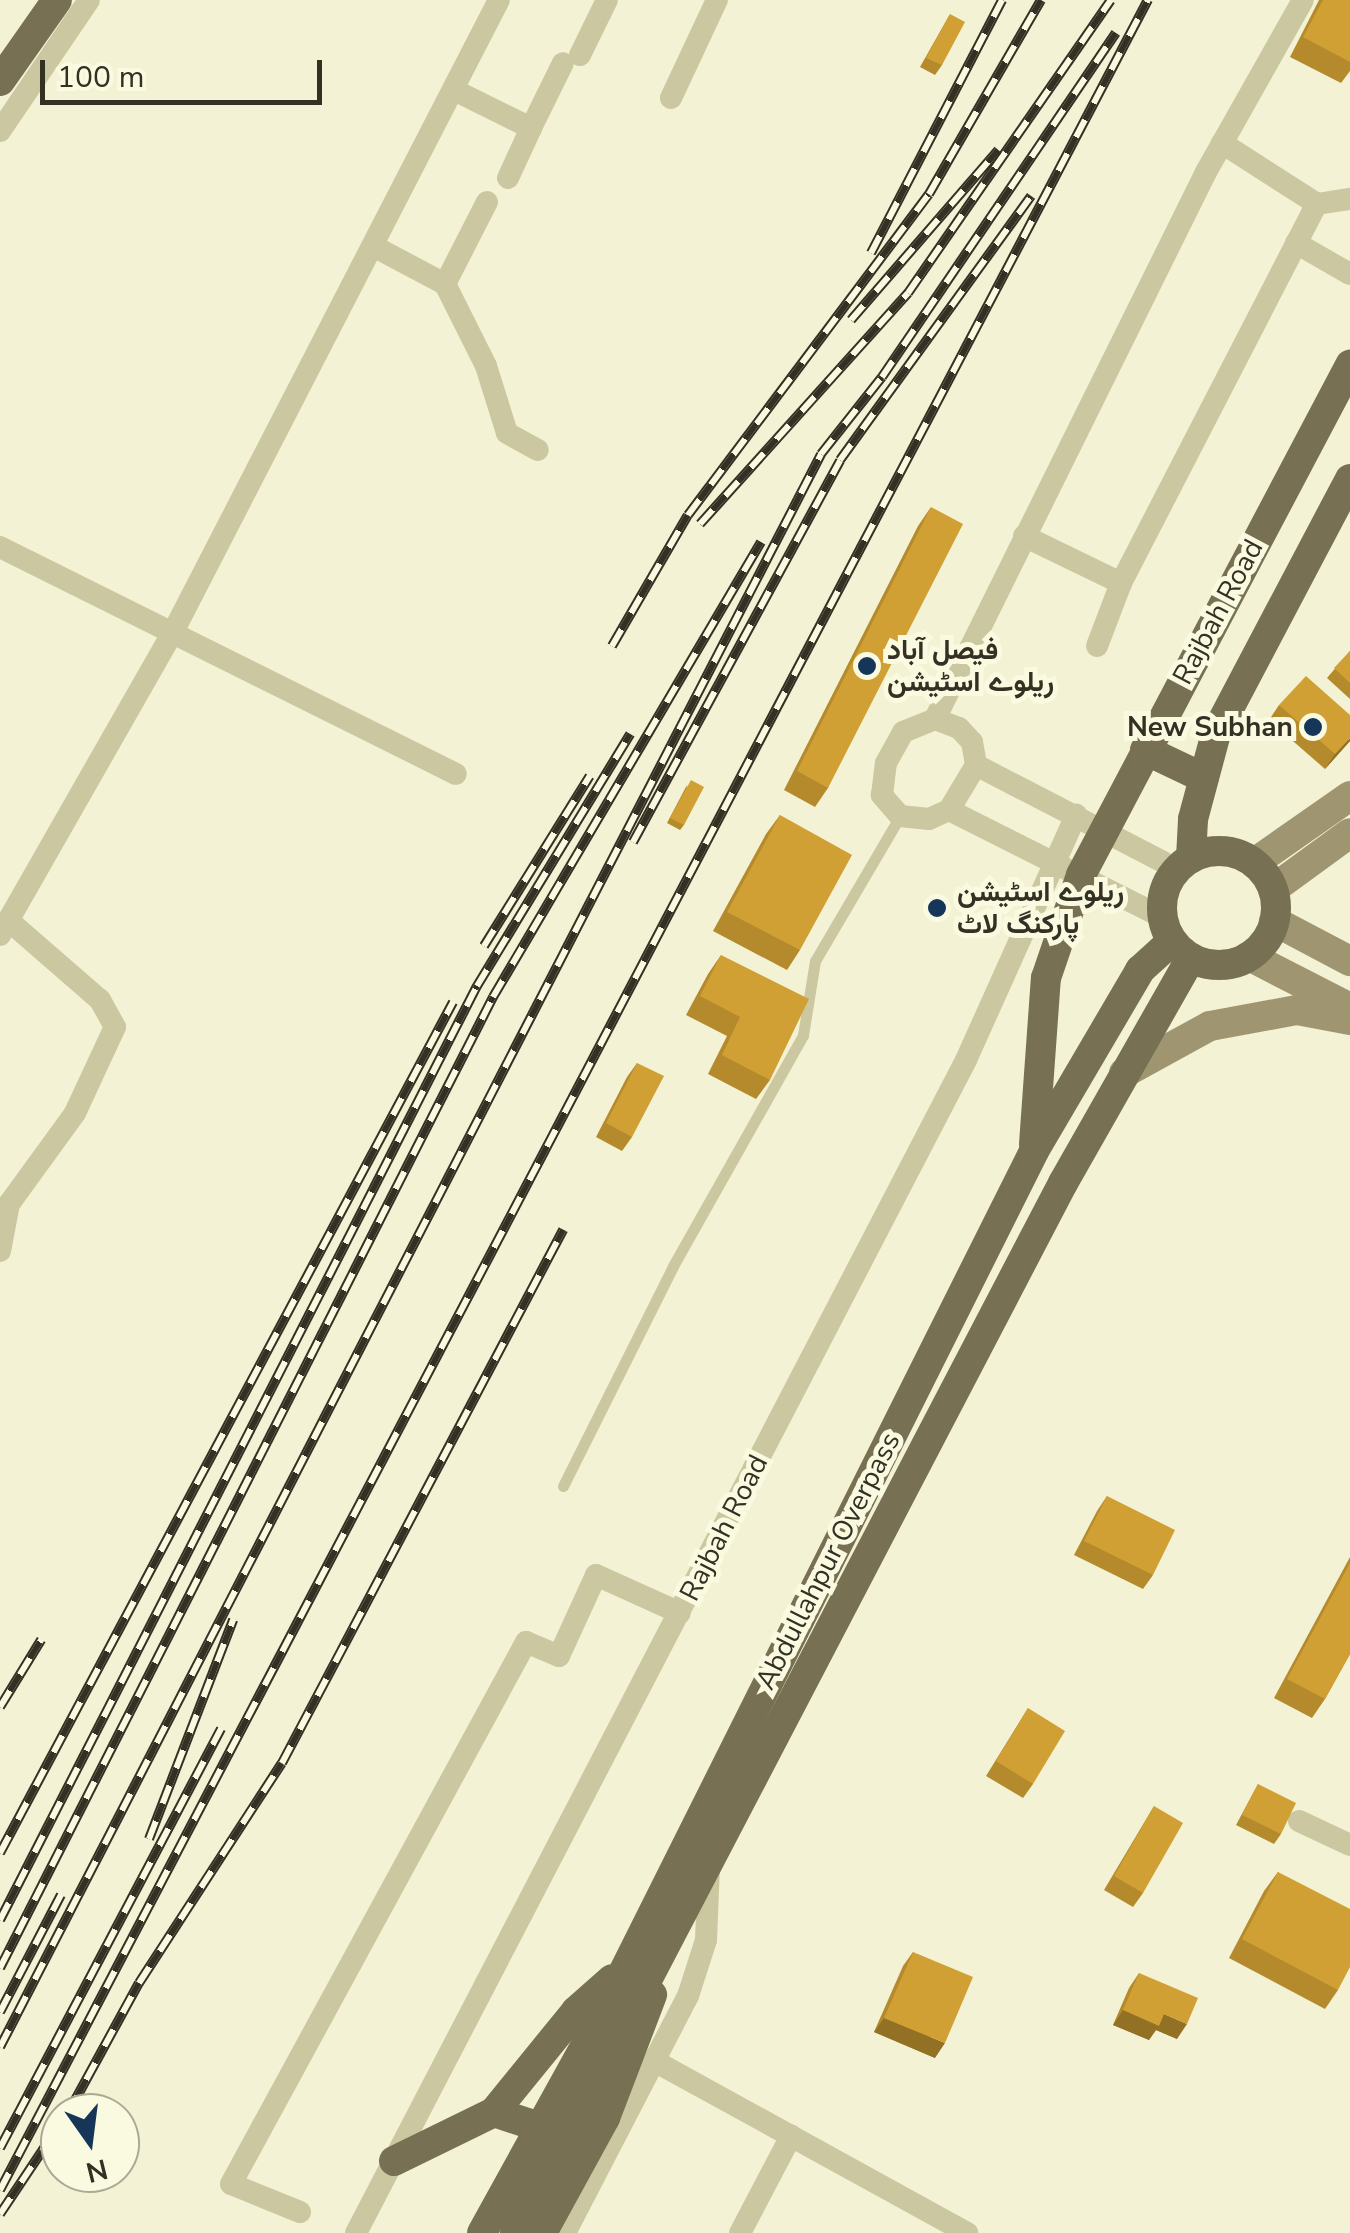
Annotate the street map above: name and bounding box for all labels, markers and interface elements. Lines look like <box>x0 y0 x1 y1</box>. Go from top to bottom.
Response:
scale bar <box>45 40 328 102</box>
text: 100 m <box>57 57 144 98</box>
street label: Rajbah Road <box>1166 534 1270 690</box>
place label: فیصل آباد ریلوے اسٹیشن <box>887 633 1054 699</box>
marker: فیصل آباد ریلوے اسٹیشن <box>856 655 878 677</box>
place label: New Subhan <box>1127 710 1293 744</box>
marker: New Subhan <box>1302 716 1324 738</box>
place label: ریلوے اسٹیشن پارکنگ لاٹ <box>957 875 1124 941</box>
marker: ریلوے اسٹیشن پارکنگ لاٹ <box>926 897 948 919</box>
street label: Abdullahpur Overpass <box>749 1427 907 1695</box>
street label: Rajbah Road <box>673 1449 775 1607</box>
north arrow <box>40 2093 140 2193</box>
text: N <box>82 2149 112 2191</box>

